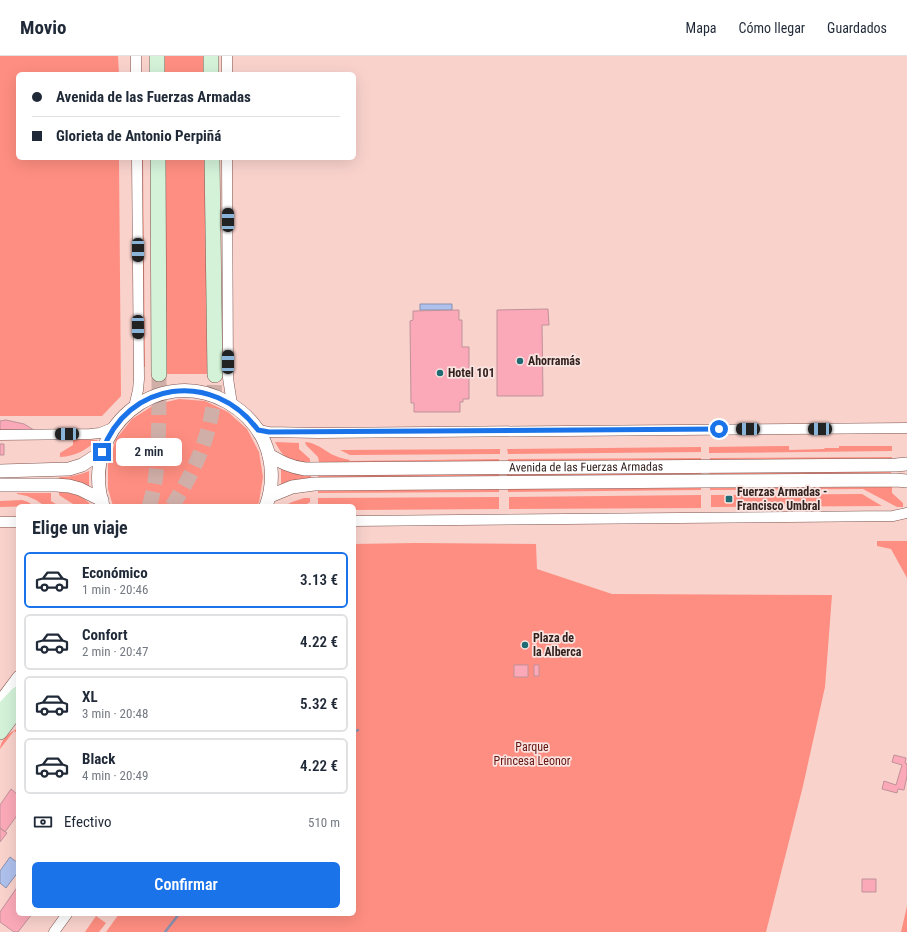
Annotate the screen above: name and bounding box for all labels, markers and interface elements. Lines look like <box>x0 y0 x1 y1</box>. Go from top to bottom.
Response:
text: Movio <box>20 16 67 39</box>
text: Mapa <box>686 20 717 36</box>
text: Cómo llegar <box>739 20 805 36</box>
text: Guardados <box>827 20 887 36</box>
text: Avenida de las Fuerzas Armadas <box>56 88 251 106</box>
text: Glorieta de Antonio Perpiñá <box>56 127 221 145</box>
car <box>222 208 234 232</box>
car <box>132 238 144 262</box>
car <box>132 315 144 339</box>
car <box>222 350 234 374</box>
place label: Ahorramás <box>528 354 581 368</box>
marker: Ahorramás <box>515 356 525 366</box>
place label: Hotel 101 <box>448 366 495 380</box>
marker: Hotel 101 <box>435 368 445 378</box>
route start <box>710 420 728 438</box>
car <box>736 423 760 435</box>
car <box>808 423 832 435</box>
car <box>55 428 79 440</box>
callout: 2 min <box>116 438 182 466</box>
route end <box>93 443 111 461</box>
text: 2 min <box>135 444 163 459</box>
street label: Avenida de las Fuerzas Armadas <box>509 460 663 475</box>
place label: Fuerzas Armadas - Francisco Umbral <box>737 485 827 513</box>
marker: Fuerzas Armadas - Francisco Umbral <box>724 494 734 504</box>
text: Elige un viaje <box>32 517 128 538</box>
icon: car <box>34 562 70 598</box>
text: Económico <box>82 564 148 582</box>
text: 3.13 € <box>300 571 338 589</box>
text: 1 min · 20:46 <box>82 582 148 597</box>
icon: car <box>34 624 70 660</box>
text: Confort <box>82 626 128 644</box>
place label: Plaza de la Alberca <box>533 631 582 659</box>
text: 4.22 € <box>300 633 338 651</box>
marker: Plaza de la Alberca <box>520 640 530 650</box>
text: 2 min · 20:47 <box>82 644 148 659</box>
icon: car <box>34 686 70 722</box>
text: XL <box>82 688 98 706</box>
text: 5.32 € <box>300 695 338 713</box>
text: 3 min · 20:48 <box>82 706 148 721</box>
park label: Parque Princesa Leonor <box>494 740 571 768</box>
icon: car <box>34 748 70 784</box>
text: Black <box>82 750 115 768</box>
text: 4.22 € <box>300 757 338 775</box>
text: 4 min · 20:49 <box>82 768 148 783</box>
icon: cash <box>32 811 54 833</box>
text: Efectivo <box>64 813 112 831</box>
text: 510 m <box>308 815 340 830</box>
button: Confirmar <box>32 862 340 908</box>

